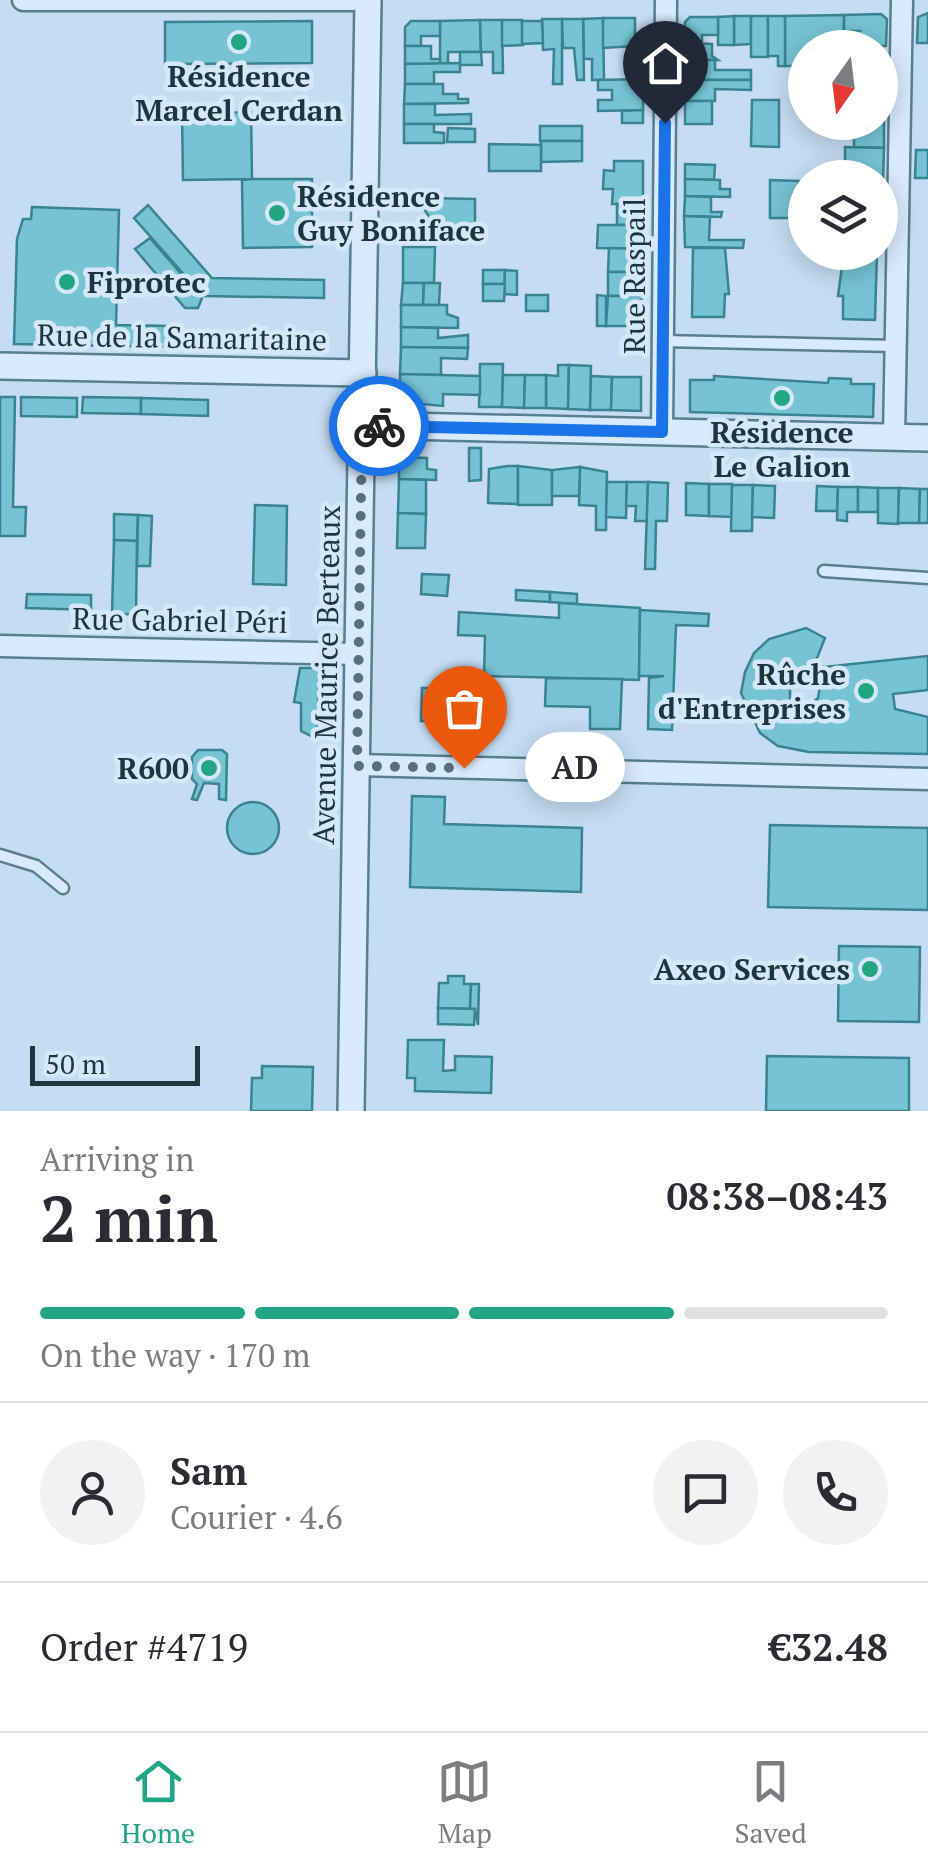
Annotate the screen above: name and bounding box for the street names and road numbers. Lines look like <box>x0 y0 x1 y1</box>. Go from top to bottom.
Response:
street label: Rue Raspail <box>614 198 654 354</box>
street label: Rue de la Samaritaine <box>37 314 327 360</box>
street label: Avenue Maurice Berteaux <box>303 505 349 845</box>
street label: Rue Gabriel Péri <box>72 598 288 642</box>

